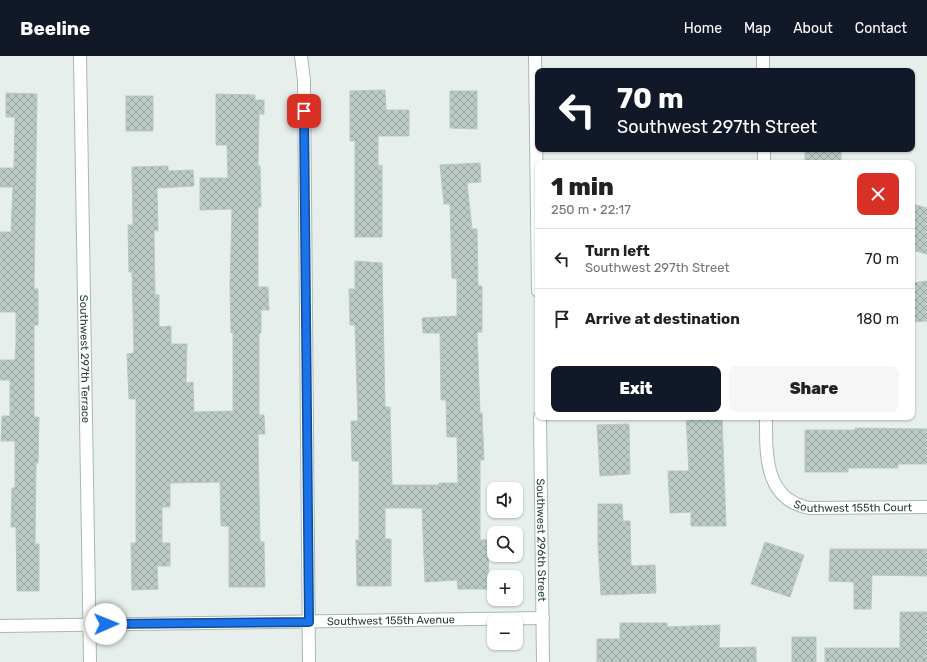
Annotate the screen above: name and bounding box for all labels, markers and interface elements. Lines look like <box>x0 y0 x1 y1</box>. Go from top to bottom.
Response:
text: Beeline <box>20 17 90 40</box>
text: Home <box>684 20 722 37</box>
text: Map <box>744 20 771 37</box>
text: About <box>793 20 833 37</box>
text: Contact <box>855 20 907 37</box>
text: 70 m <box>617 82 684 115</box>
icon: left <box>551 84 603 136</box>
pin <box>287 94 321 128</box>
icon: arrive <box>293 100 315 122</box>
text: Southwest 297th Street <box>617 116 817 138</box>
text: 1 min <box>551 173 614 201</box>
button: close <box>857 173 899 215</box>
text: 250 m · 22:17 <box>551 202 631 217</box>
text: Turn left <box>585 242 650 260</box>
icon: left <box>551 248 573 270</box>
text: 70 m <box>865 250 899 268</box>
text: Southwest 297th Street <box>585 260 729 275</box>
street label: Southwest 297th Terrace <box>77 295 93 423</box>
icon: arrive <box>551 308 573 330</box>
text: Arrive at destination <box>585 310 740 328</box>
text: 180 m <box>857 310 899 328</box>
button: Exit <box>551 366 721 412</box>
button: Share <box>729 366 899 412</box>
street label: Southwest 296th Street <box>534 478 549 602</box>
map controls <box>487 482 523 650</box>
button: sound <box>487 482 523 518</box>
street label: Southwest 155th Court <box>792 497 913 515</box>
button: search <box>487 526 523 562</box>
button: + <box>487 570 523 606</box>
position arrow <box>85 603 127 645</box>
street label: Southwest 155th Avenue <box>327 613 455 628</box>
button: − <box>487 614 523 650</box>

